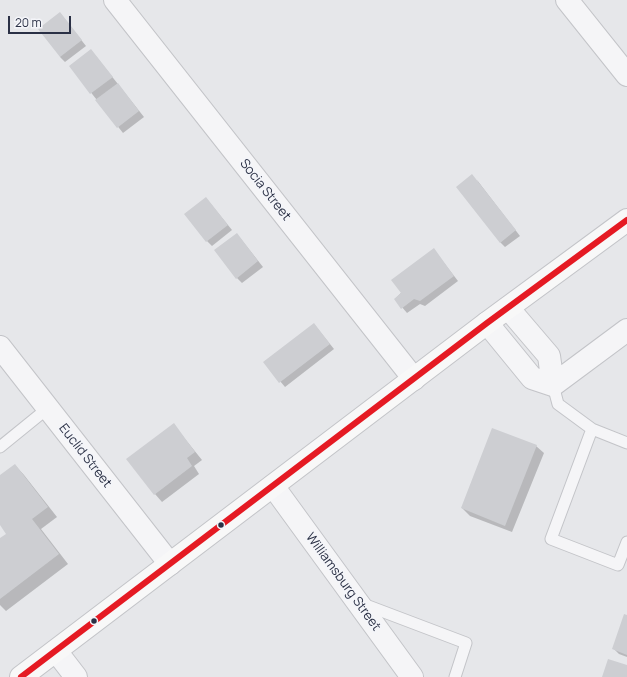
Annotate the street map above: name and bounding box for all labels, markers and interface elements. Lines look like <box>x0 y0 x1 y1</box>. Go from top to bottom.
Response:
scale bar <box>10 8 73 34</box>
text: 20 m <box>15 14 42 31</box>
street label: Socia Street <box>236 156 294 224</box>
street label: Euclid Street <box>55 421 115 491</box>
unlabelled marker <box>216 520 226 530</box>
street label: Williamsburg Street <box>302 530 384 634</box>
unlabelled marker <box>89 616 99 626</box>

